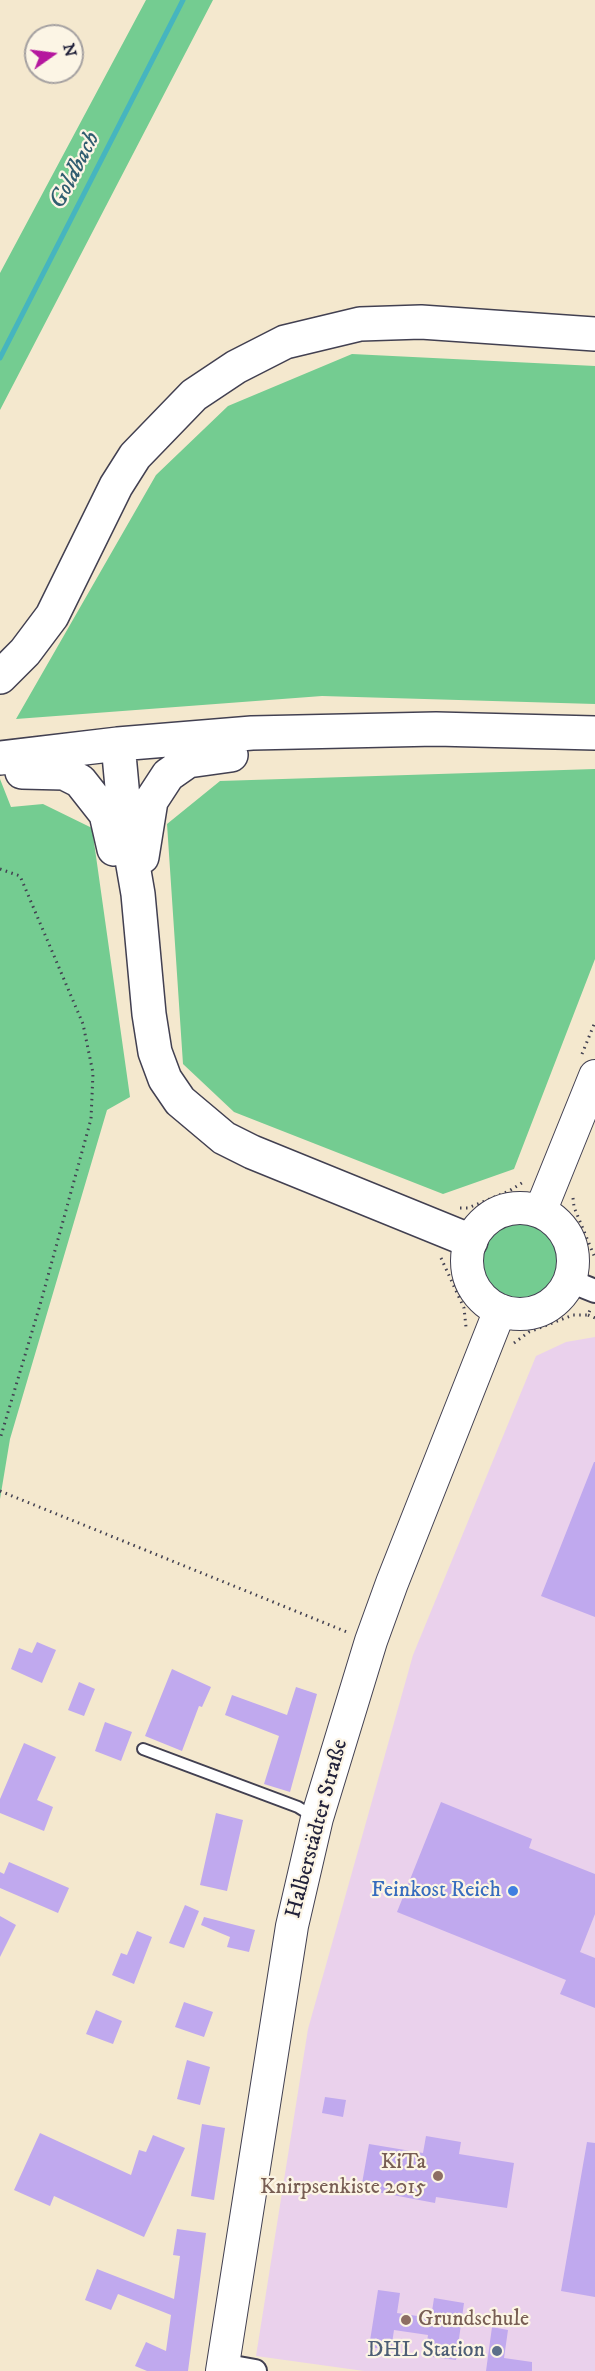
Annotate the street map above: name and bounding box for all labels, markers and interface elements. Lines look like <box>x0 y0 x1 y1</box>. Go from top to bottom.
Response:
north arrow <box>24 24 84 84</box>
text: N <box>58 41 81 59</box>
water label: Goldbach <box>44 128 108 214</box>
street label: Halberstädter Straße <box>281 1737 355 1921</box>
place label: Feinkost Reich <box>371 1878 501 1904</box>
marker: Feinkost Reich <box>506 1884 520 1898</box>
place label: KiTa Knirpsenkiste 2015 <box>260 2150 426 2202</box>
marker: KiTa Knirpsenkiste 2015 <box>431 2169 445 2183</box>
place label: Grundschule <box>418 2307 529 2333</box>
marker: Grundschule <box>399 2313 413 2327</box>
place label: DHL Station <box>367 2338 485 2364</box>
marker: DHL Station <box>490 2344 504 2358</box>

